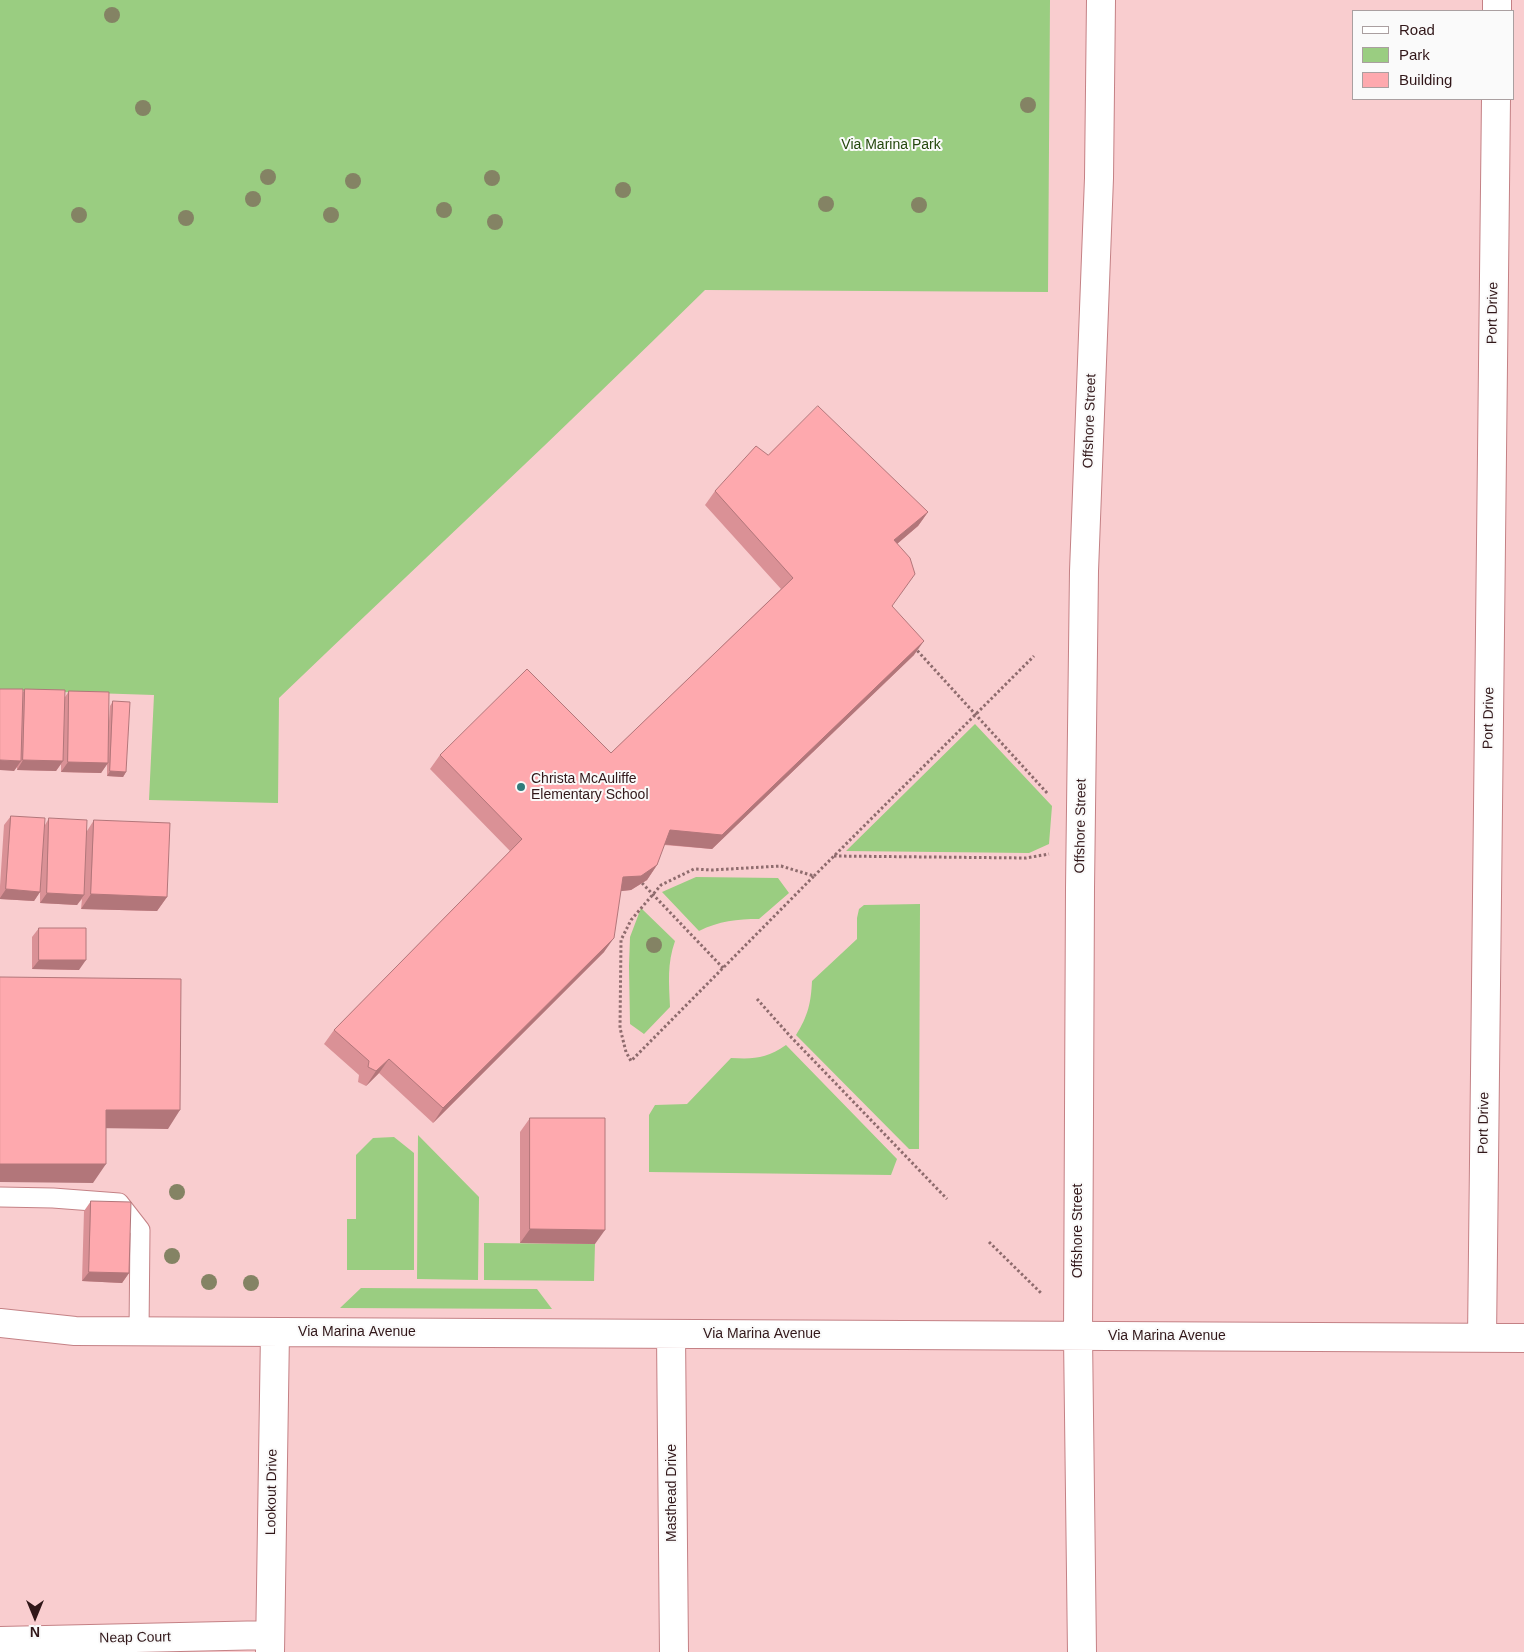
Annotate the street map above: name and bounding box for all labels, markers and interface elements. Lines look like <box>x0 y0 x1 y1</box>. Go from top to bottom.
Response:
legend <box>1352 10 1514 100</box>
text: Road <box>1399 21 1435 38</box>
text: Park <box>1399 46 1430 63</box>
text: Building <box>1399 71 1452 88</box>
park label: Via Marina Park <box>841 137 941 153</box>
street label: Port Drive <box>1484 282 1502 344</box>
street label: Offshore Street <box>1080 373 1100 469</box>
street label: Port Drive <box>1480 687 1498 749</box>
place label: Christa McAuliffe Elementary School <box>531 771 649 804</box>
street label: Offshore Street <box>1072 779 1090 873</box>
marker: Christa McAuliffe Elementary School <box>515 781 527 793</box>
street label: Port Drive <box>1475 1092 1493 1154</box>
street label: Offshore Street <box>1070 1184 1086 1278</box>
street label: Via Marina Avenue <box>298 1324 416 1340</box>
street label: Via Marina Avenue <box>703 1326 821 1342</box>
street label: Via Marina Avenue <box>1108 1328 1226 1344</box>
street label: Masthead Drive <box>664 1444 680 1542</box>
street label: Lookout Drive <box>263 1449 281 1535</box>
north arrow <box>10 1592 60 1642</box>
text: N <box>30 1624 40 1640</box>
street label: Neap Court <box>99 1629 171 1647</box>

